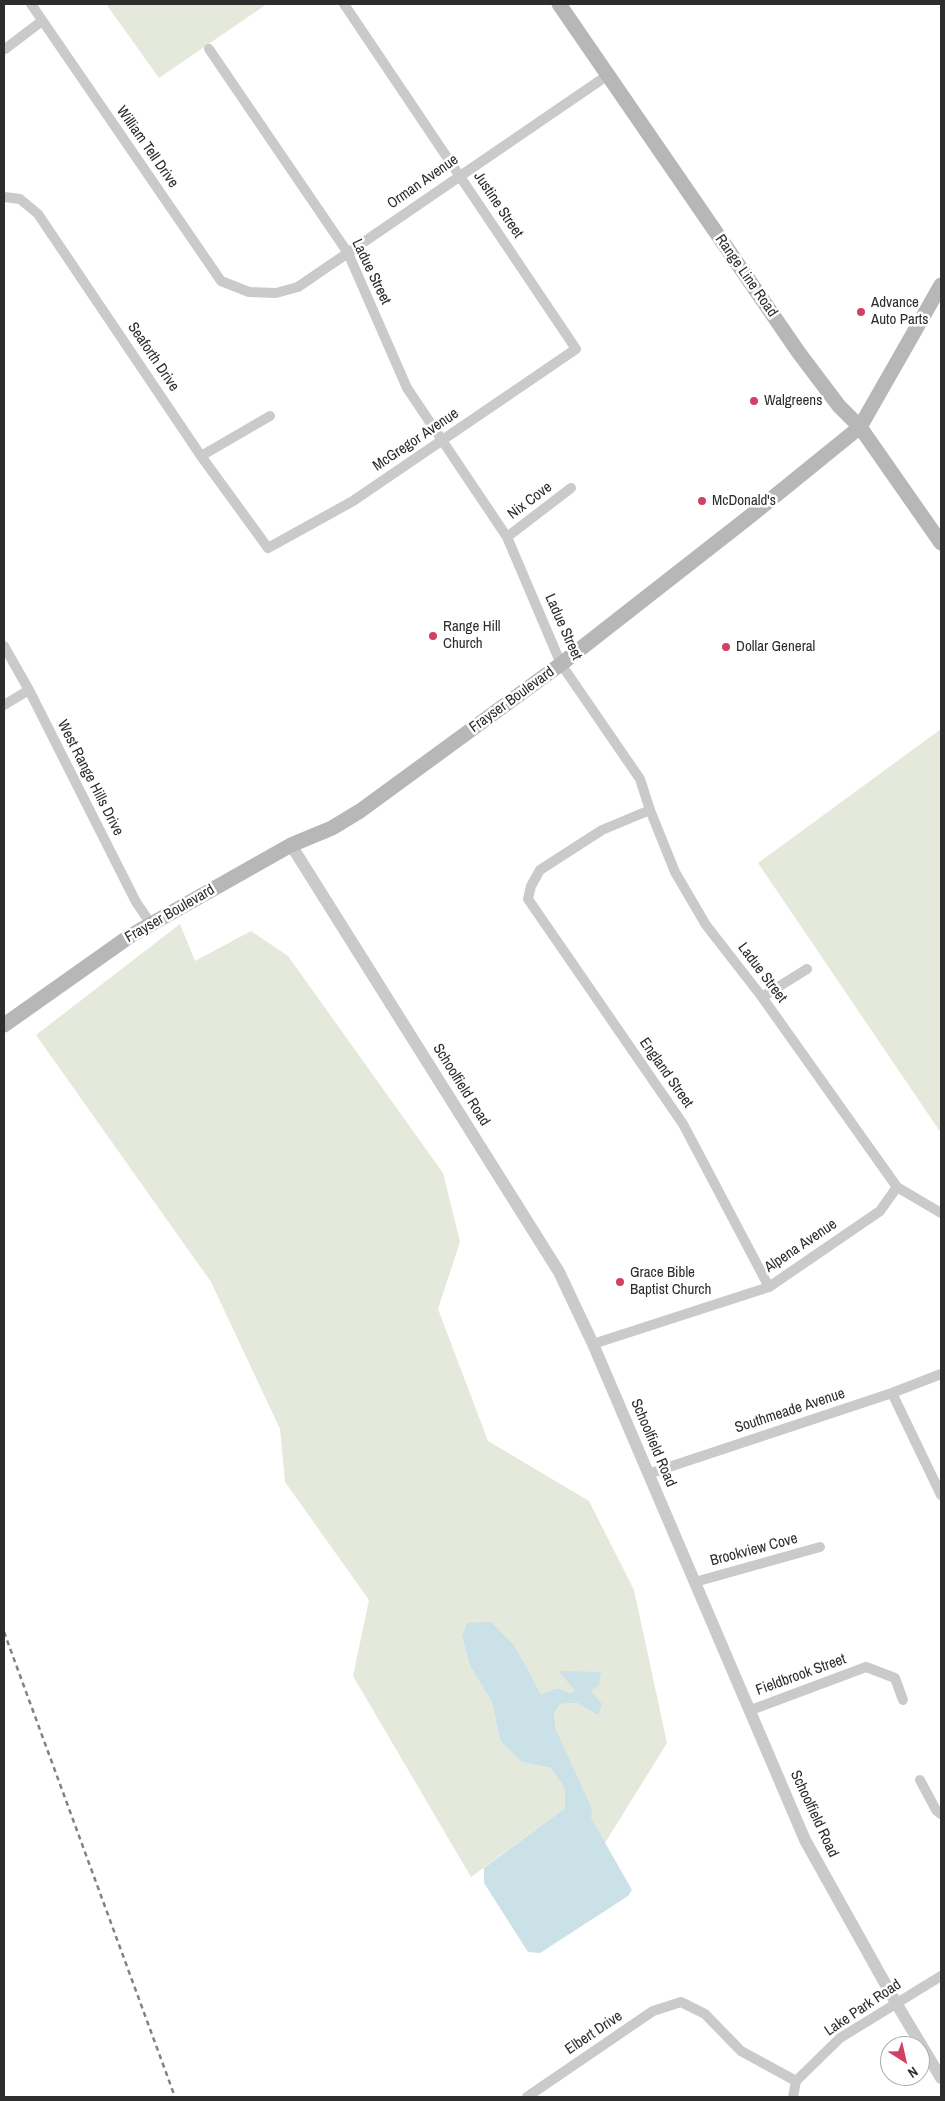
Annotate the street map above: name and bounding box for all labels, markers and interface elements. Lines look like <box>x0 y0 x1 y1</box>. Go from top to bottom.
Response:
street label: William Tell Drive <box>112 103 182 191</box>
street label: Orman Avenue <box>384 151 462 213</box>
street label: Justine Street <box>469 169 527 241</box>
street label: Range Line Road <box>711 231 781 321</box>
street label: Ladue Street <box>347 236 395 308</box>
place label: Advance Auto Parts <box>871 294 928 329</box>
marker: Advance Auto Parts <box>855 306 867 318</box>
street label: Seaforth Drive <box>123 319 183 395</box>
place label: Walgreens <box>764 392 822 410</box>
marker: Walgreens <box>748 395 760 407</box>
street label: McGregor Avenue <box>370 405 462 475</box>
street label: Nix Cove <box>504 479 556 523</box>
place label: McDonald's <box>712 492 776 510</box>
marker: McDonald's <box>696 495 708 507</box>
street label: Ladue Street <box>540 591 586 663</box>
place label: Range Hill Church <box>443 618 500 653</box>
marker: Range Hill Church <box>427 630 439 642</box>
place label: Dollar General <box>736 638 815 656</box>
marker: Dollar General <box>720 641 732 653</box>
street label: Frayser Boulevard <box>466 663 558 737</box>
street label: West Range Hills Drive <box>53 717 127 839</box>
street label: Frayser Boulevard <box>122 881 218 947</box>
street label: Ladue Street <box>734 939 790 1007</box>
street label: England Street <box>635 1035 697 1111</box>
street label: Schoolfield Road <box>429 1041 493 1129</box>
street label: Alpena Avenue <box>761 1215 841 1277</box>
place label: Grace Bible Baptist Church <box>630 1264 711 1299</box>
marker: Grace Bible Baptist Church <box>614 1276 626 1288</box>
street label: Southmeade Avenue <box>733 1385 847 1437</box>
street label: Schoolfield Road <box>626 1396 680 1490</box>
street label: Brookview Cove <box>708 1530 800 1570</box>
street label: Fieldbrook Street <box>754 1650 848 1700</box>
street label: Schoolfield Road <box>786 1768 842 1860</box>
street label: Lake Park Road <box>821 1976 905 2040</box>
street label: Elbert Drive <box>562 2007 626 2059</box>
north arrow <box>880 2036 930 2086</box>
text: N <box>904 2063 922 2082</box>

